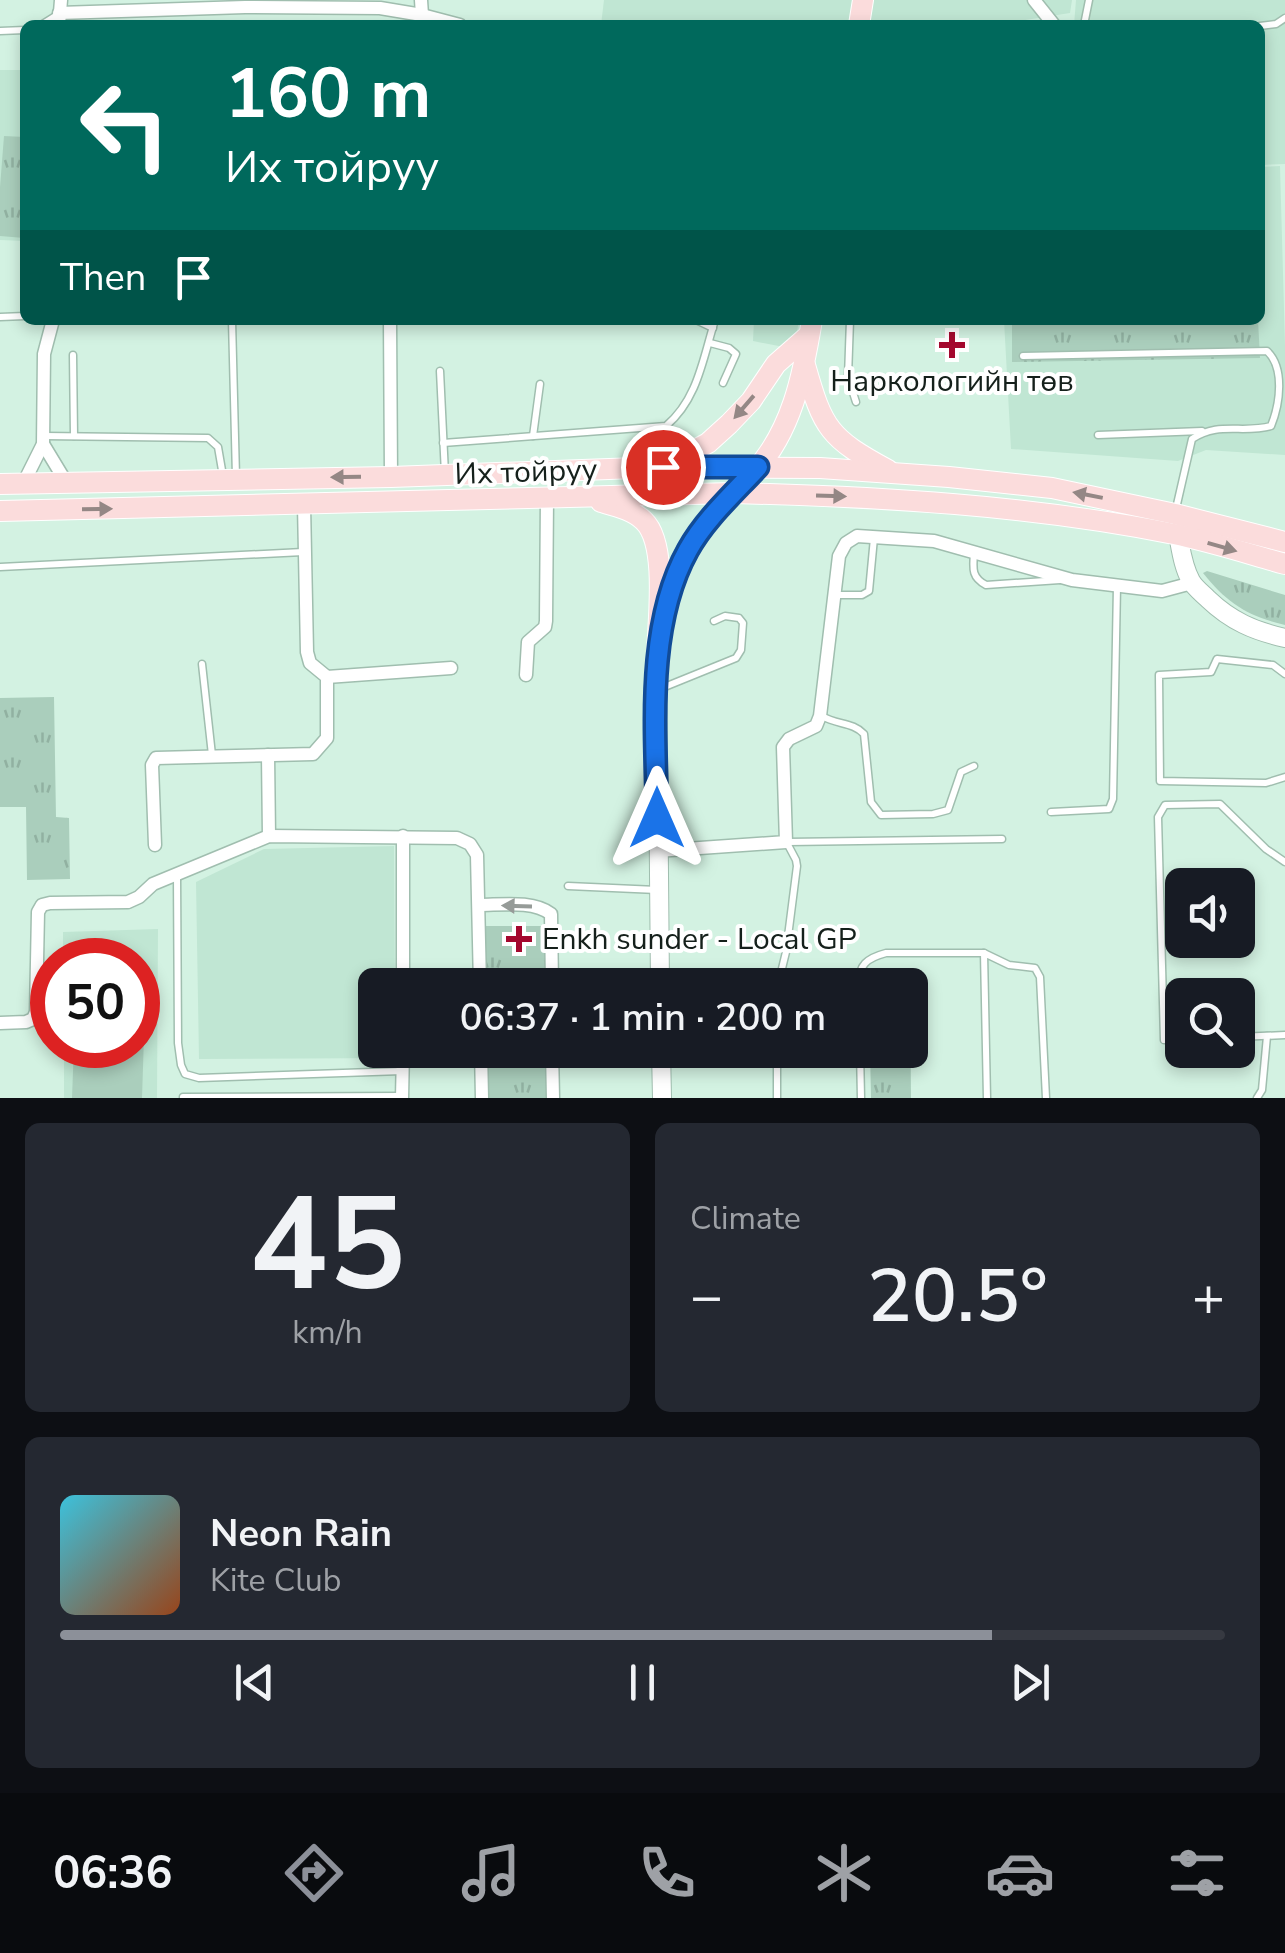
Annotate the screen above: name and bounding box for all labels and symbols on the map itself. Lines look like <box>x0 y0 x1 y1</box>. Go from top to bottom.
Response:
marker: Наркологийн төв <box>939 332 965 358</box>
place label: Наркологийн төв <box>830 361 1074 402</box>
one-way arrow <box>734 394 756 419</box>
pin <box>621 425 706 510</box>
street label: Их тойруу <box>454 449 598 495</box>
one-way arrow <box>330 469 362 485</box>
one-way arrow <box>1072 487 1103 503</box>
one-way arrow <box>816 488 848 504</box>
one-way arrow <box>82 501 114 517</box>
one-way arrow <box>1207 540 1238 555</box>
position arrow <box>605 766 709 870</box>
one-way arrow <box>500 897 532 913</box>
place label: Enkh sunder - Local GP <box>542 919 857 960</box>
marker: Enkh sunder - Local GP <box>506 926 532 952</box>
speed limit sign: 50 <box>30 938 160 1068</box>

